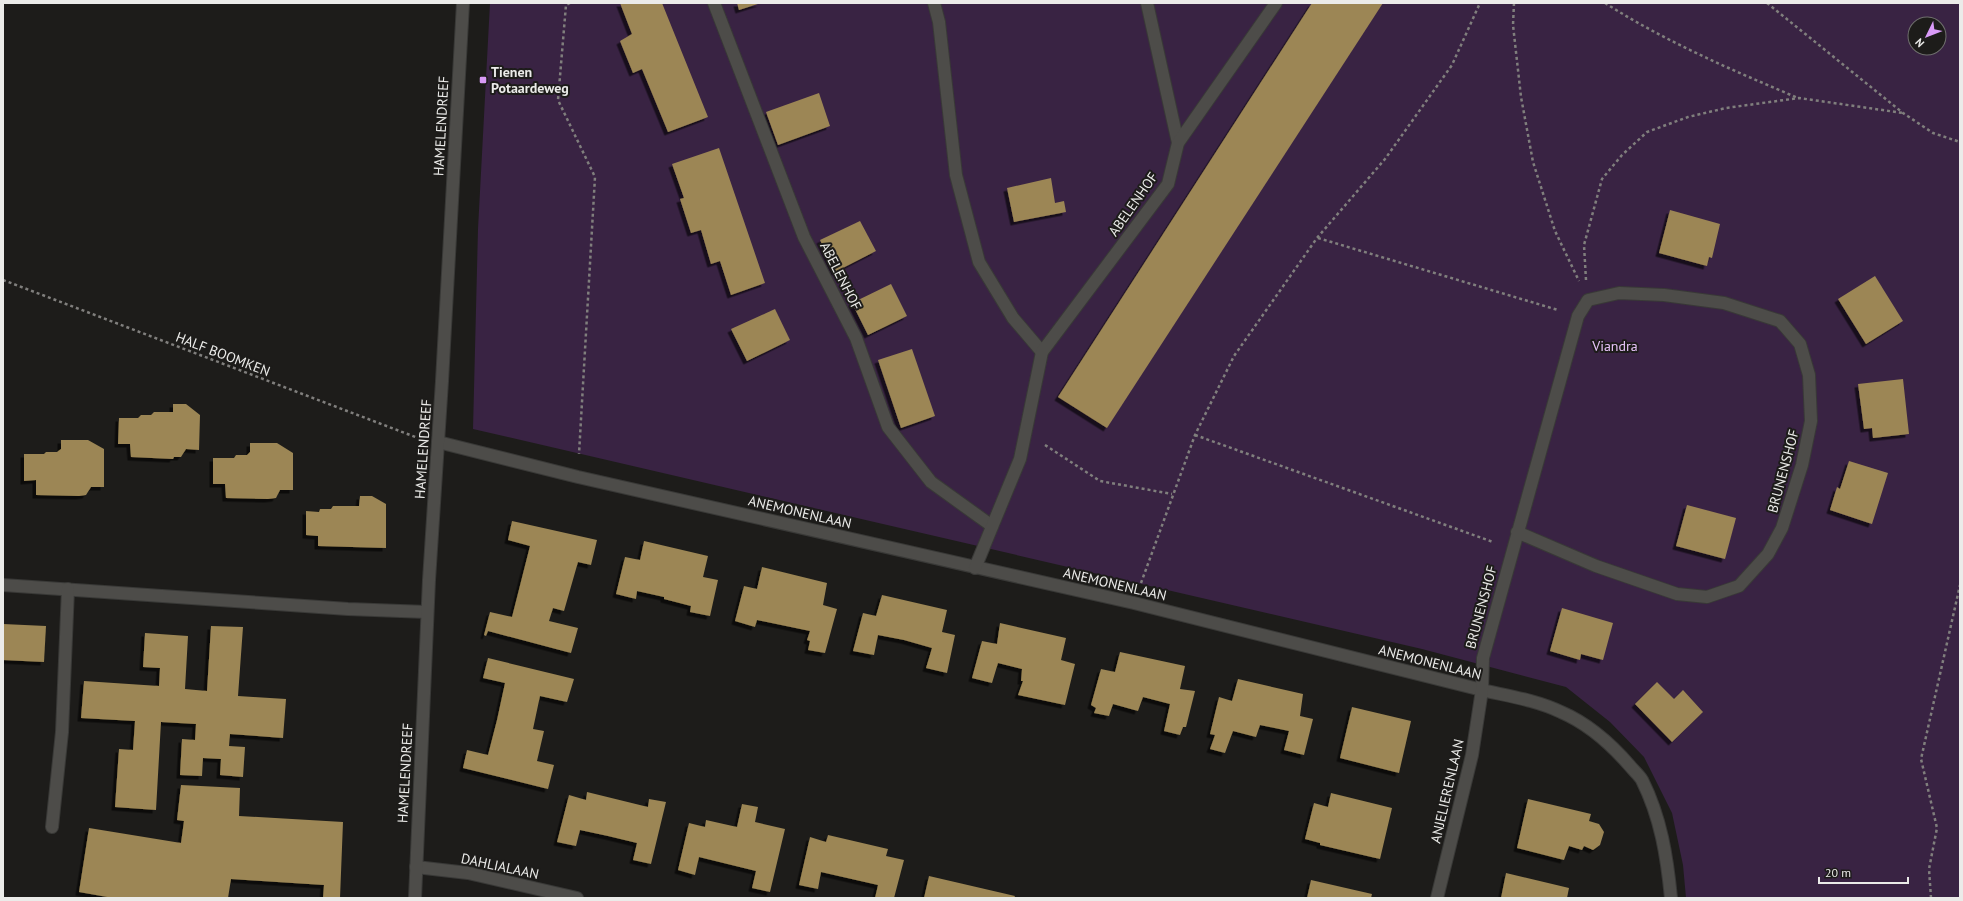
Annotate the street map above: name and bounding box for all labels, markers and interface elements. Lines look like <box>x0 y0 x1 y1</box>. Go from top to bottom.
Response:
north arrow <box>1907 16 1947 56</box>
text: N <box>1912 35 1927 50</box>
place label: Tienen Potaardeweg <box>491 63 569 97</box>
marker: Tienen Potaardeweg <box>478 75 488 85</box>
street label: HAMELENDREEF <box>429 76 453 176</box>
street label: ABELENHOF <box>1104 168 1162 240</box>
street label: ABELENHOF <box>816 239 866 313</box>
street label: HALF BOOMKEN <box>173 328 273 380</box>
park label: Viandra <box>1591 337 1638 355</box>
street label: HAMELENDREEF <box>411 398 435 500</box>
street label: BRUNENSHOF <box>1763 427 1803 515</box>
street label: ANEMONENLAAN <box>747 491 853 533</box>
street label: ANEMONENLAAN <box>1062 563 1168 605</box>
street label: BRUNENSHOF <box>1461 563 1501 651</box>
street label: ANEMONENLAAN <box>1377 641 1483 683</box>
street label: HAMELENDREEF <box>393 723 417 823</box>
street label: ANJELIERENLAAN <box>1426 737 1468 845</box>
street label: DAHLIALAAN <box>459 849 541 883</box>
scale bar <box>1819 859 1908 885</box>
text: 20 m <box>1825 865 1851 880</box>

